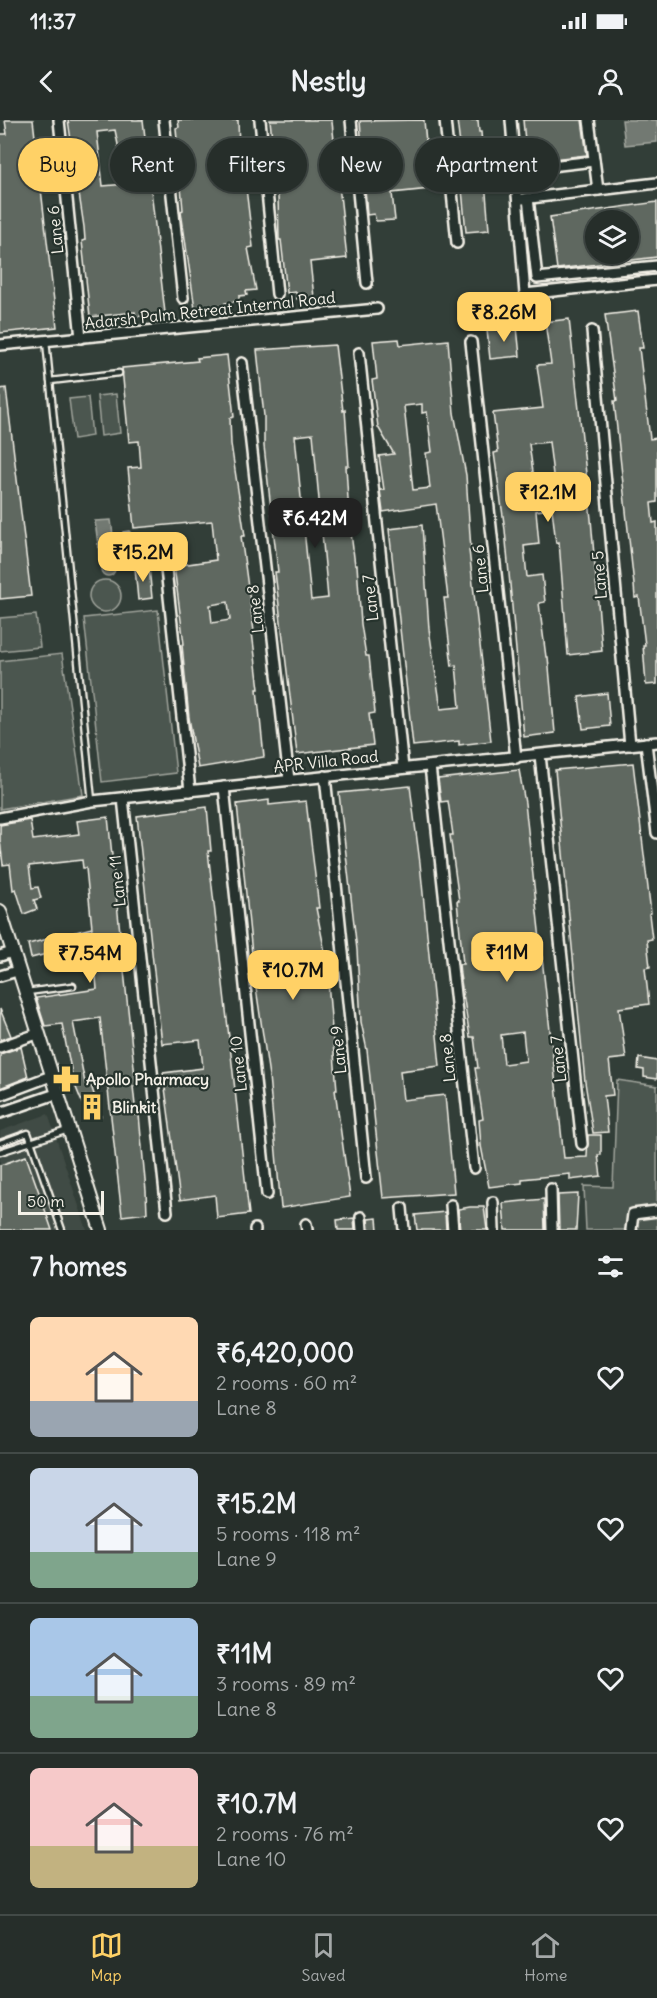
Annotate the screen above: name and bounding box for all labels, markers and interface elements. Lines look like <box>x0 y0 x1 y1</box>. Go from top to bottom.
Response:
text: 11:37 <box>30 7 76 35</box>
text: Nestly <box>291 64 366 98</box>
icon: back <box>30 65 63 98</box>
icon: person <box>594 65 627 98</box>
chip: Buy <box>18 138 98 192</box>
chip: Rent <box>110 138 195 192</box>
chip: Filters <box>207 138 307 192</box>
chip: New <box>319 138 403 192</box>
chip: Apartment <box>415 138 559 192</box>
street label: Lane 6 <box>43 205 67 255</box>
map controls <box>585 210 639 264</box>
button: layers <box>585 210 639 264</box>
street label: Adarsh Palm Retreat Internal Road <box>84 287 336 333</box>
pin: ₹8.26M <box>455 292 553 343</box>
text: ₹8.26M <box>471 299 537 324</box>
pin: ₹12.1M <box>499 472 597 523</box>
text: ₹12.1M <box>519 479 577 504</box>
pin: ₹6.42M <box>266 498 364 549</box>
text: ₹6.42M <box>282 505 348 530</box>
pin: ₹15.2M <box>94 532 192 583</box>
text: ₹15.2M <box>112 539 174 564</box>
street label: Lane 6 <box>468 544 492 594</box>
street label: Lane 5 <box>587 550 611 600</box>
street label: Lane 7 <box>358 573 382 623</box>
street label: Lane 8 <box>242 584 268 634</box>
street label: APR Villa Road <box>273 746 379 776</box>
street label: Lane 11 <box>104 854 130 908</box>
pin: ₹11M <box>471 932 543 983</box>
pin: ₹7.54M <box>41 933 139 984</box>
text: ₹11M <box>485 939 529 964</box>
text: ₹7.54M <box>58 940 122 965</box>
pin: ₹10.7M <box>244 950 342 1001</box>
text: ₹10.7M <box>262 957 324 982</box>
street label: Lane 9 <box>326 1025 350 1075</box>
street label: Lane 8 <box>435 1033 459 1083</box>
street label: Lane 7 <box>546 1034 570 1084</box>
street label: Lane 10 <box>225 1035 251 1093</box>
pharmacy icon: Apollo Pharmacy <box>51 1064 81 1094</box>
place label: Apollo Pharmacy <box>86 1069 209 1090</box>
building icon: Blinkit <box>77 1092 107 1122</box>
place label: Blinkit <box>112 1097 157 1117</box>
scale bar <box>18 1188 104 1216</box>
text: 50 m <box>27 1191 65 1211</box>
text: 7 homes <box>30 1250 127 1283</box>
icon: filters <box>594 1250 627 1283</box>
text: ₹6,420,000 <box>216 1336 354 1369</box>
icon: home <box>78 1341 150 1413</box>
icon: heart <box>594 1361 627 1394</box>
text: 2 rooms · 60 m² <box>216 1370 357 1395</box>
text: Lane 8 <box>216 1395 277 1420</box>
text: ₹15.2M <box>216 1487 297 1520</box>
icon: home <box>78 1492 150 1564</box>
icon: heart <box>594 1512 627 1545</box>
text: 5 rooms · 118 m² <box>216 1521 361 1546</box>
text: Lane 9 <box>216 1546 277 1571</box>
text: ₹11M <box>216 1637 273 1670</box>
icon: home <box>78 1642 150 1714</box>
icon: heart <box>594 1662 627 1695</box>
text: 3 rooms · 89 m² <box>216 1671 356 1696</box>
text: Lane 8 <box>216 1696 277 1721</box>
text: ₹10.7M <box>216 1787 298 1820</box>
icon: home <box>78 1792 150 1864</box>
icon: heart <box>594 1812 627 1845</box>
text: 2 rooms · 76 m² <box>216 1821 354 1846</box>
text: Lane 10 <box>216 1846 286 1871</box>
tab: Map <box>90 1929 123 1985</box>
tab: Saved <box>302 1929 345 1985</box>
tab: Home <box>524 1929 567 1985</box>

